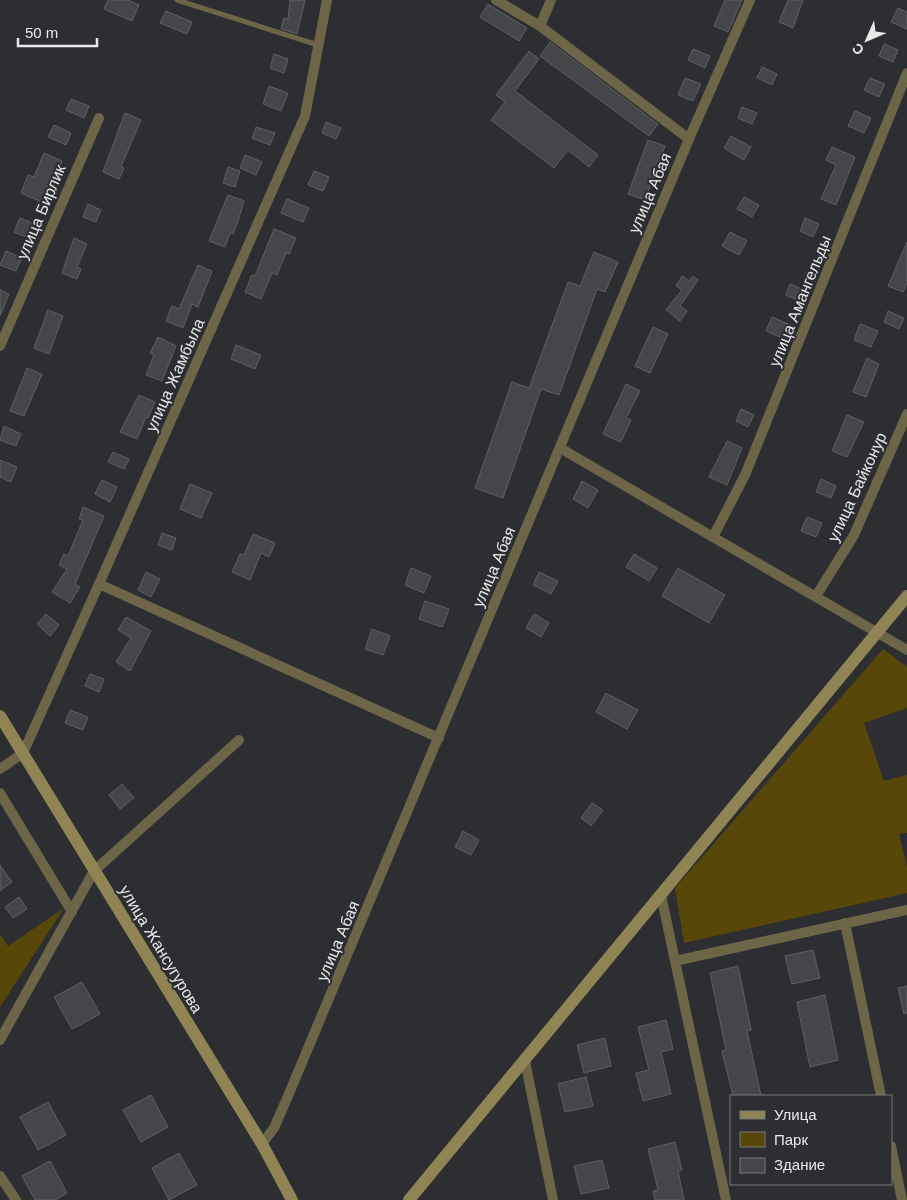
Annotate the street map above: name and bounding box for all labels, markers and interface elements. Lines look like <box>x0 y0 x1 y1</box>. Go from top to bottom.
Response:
scale bar <box>18 15 96 47</box>
north arrow <box>842 15 892 65</box>
text: 50 m <box>25 24 58 41</box>
text: С <box>849 40 867 58</box>
street label: улица Абая <box>625 150 675 236</box>
street label: улица Бирлик <box>13 161 69 262</box>
street label: улица Амангельды <box>766 233 834 369</box>
street label: улица Жамбыла <box>142 316 208 434</box>
street label: улица Байконур <box>824 430 890 544</box>
street label: улица Абая <box>469 524 519 610</box>
street label: улица Жансугурова <box>116 882 206 1016</box>
street label: улица Абая <box>313 898 363 984</box>
legend <box>730 1095 892 1185</box>
text: Улица <box>774 1106 817 1123</box>
text: Парк <box>774 1131 808 1148</box>
text: Здание <box>774 1156 825 1173</box>

